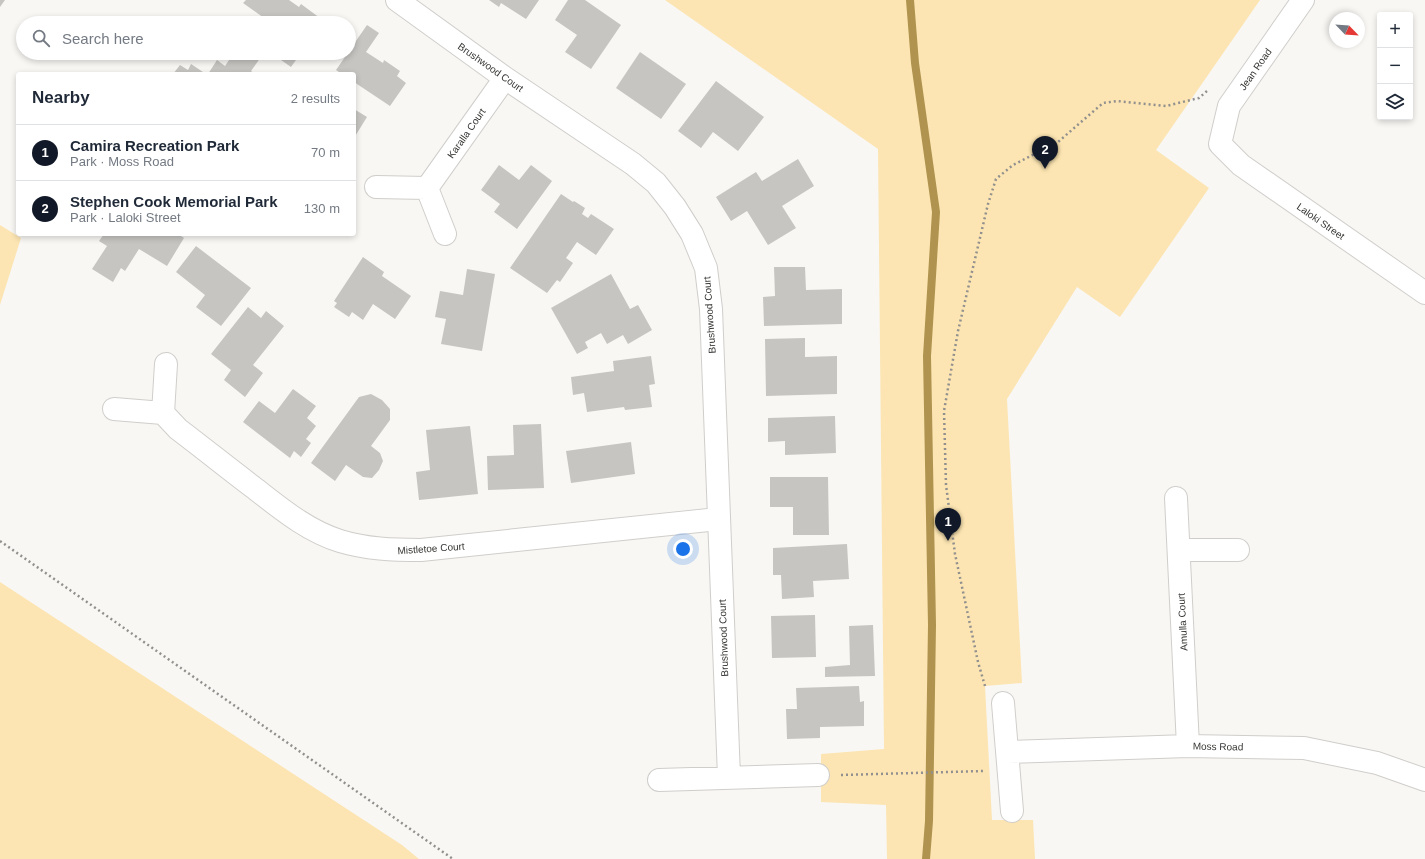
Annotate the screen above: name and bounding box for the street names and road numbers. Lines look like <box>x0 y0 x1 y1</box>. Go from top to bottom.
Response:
street label: Brushwood Court <box>456 41 526 94</box>
street label: Jean Road <box>1237 46 1274 92</box>
street label: Karalla Court <box>445 106 488 160</box>
street label: Laloki Street <box>1295 201 1347 242</box>
street label: Brushwood Court <box>701 276 718 354</box>
street label: Mistletoe Court <box>397 541 465 556</box>
street label: Amulla Court <box>1175 593 1190 651</box>
street label: Brushwood Court <box>717 599 730 677</box>
street label: Moss Road <box>1193 741 1243 752</box>

